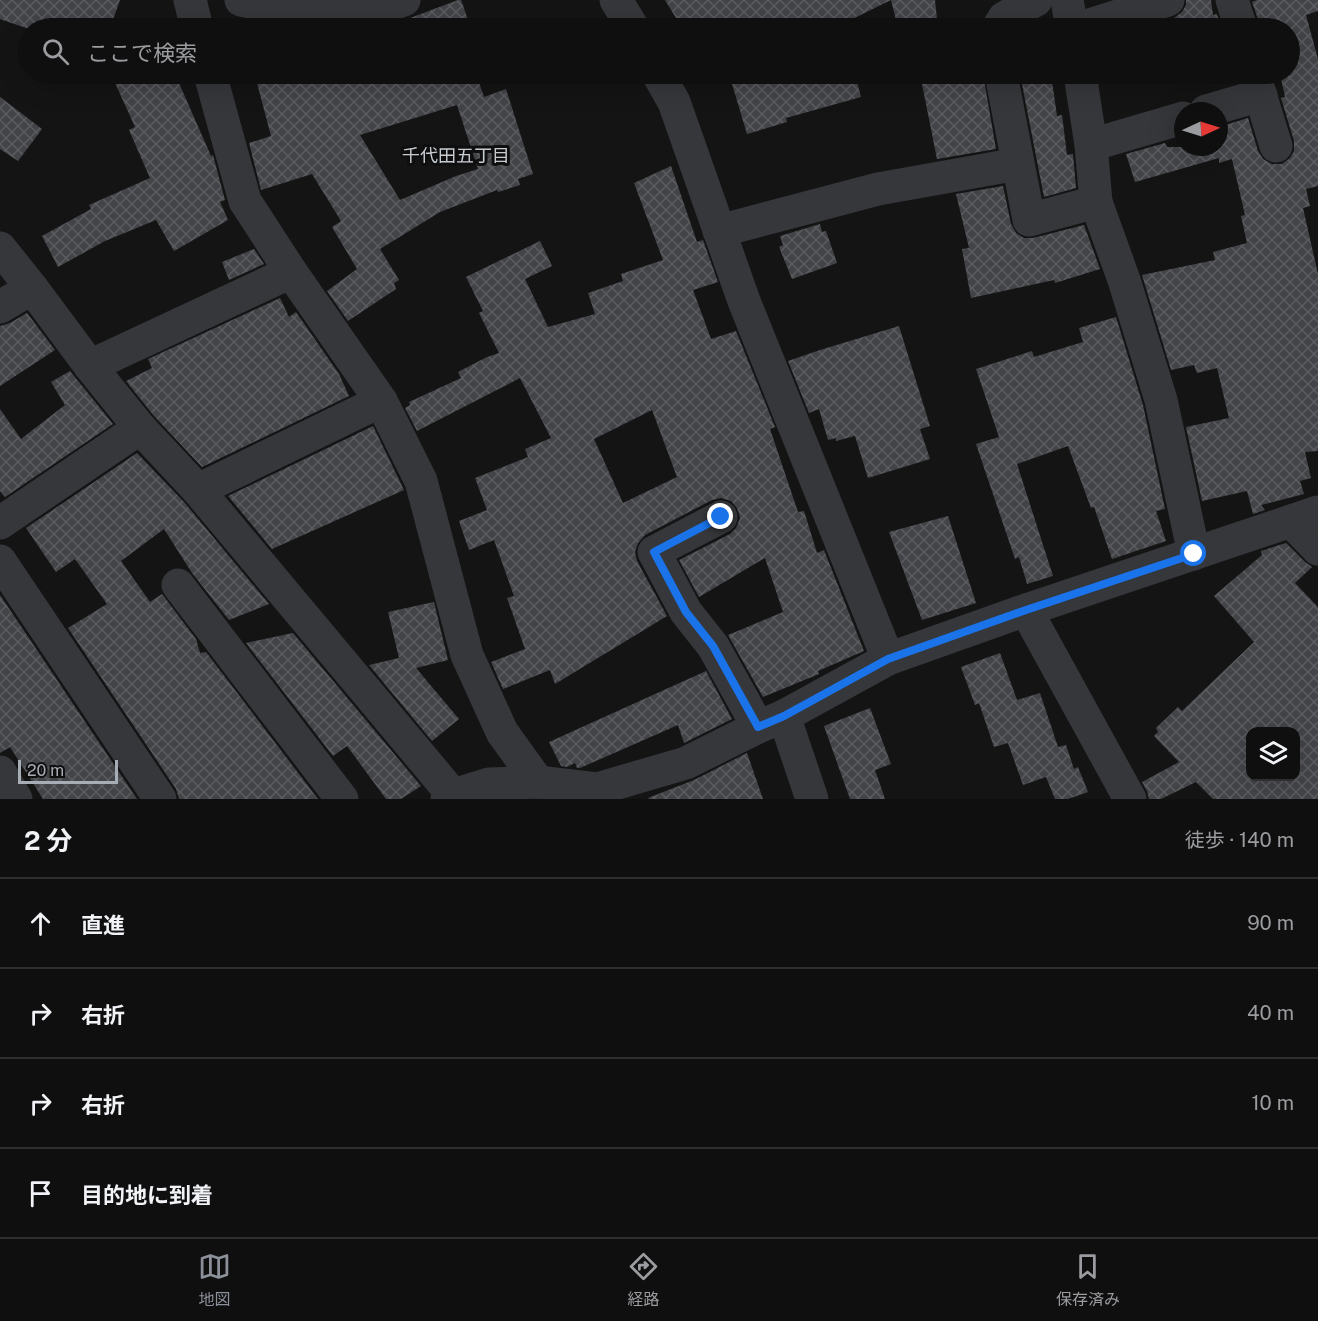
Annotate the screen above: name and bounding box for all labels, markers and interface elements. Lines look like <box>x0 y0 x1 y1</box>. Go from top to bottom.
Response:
search box <box>18 18 1300 84</box>
icon: search <box>39 35 72 68</box>
text: ここで検索 <box>87 40 197 66</box>
north arrow <box>1174 102 1228 156</box>
district label: 千代田五丁目 <box>402 145 510 166</box>
route end <box>707 503 733 529</box>
route start <box>1180 540 1206 566</box>
map controls <box>1246 727 1300 781</box>
button: layers <box>1246 727 1300 781</box>
scale bar <box>18 757 118 784</box>
text: 20 m <box>27 761 64 780</box>
text: 2 分 <box>24 825 72 856</box>
text: 徒歩 · 140 m <box>1185 828 1294 852</box>
icon: ahead <box>24 907 57 940</box>
text: 90 m <box>1247 911 1294 935</box>
text: 直進 <box>81 912 125 938</box>
icon: right <box>24 997 57 1030</box>
text: 40 m <box>1247 1001 1294 1025</box>
text: 右折 <box>81 1002 125 1028</box>
icon: right <box>24 1087 57 1120</box>
text: 10 m <box>1251 1091 1294 1115</box>
text: 右折 <box>81 1092 125 1118</box>
icon: arrive <box>24 1177 57 1210</box>
text: 目的地に到着 <box>81 1182 213 1208</box>
tab: 地図 <box>198 1250 231 1310</box>
tab: 経路 <box>627 1250 660 1310</box>
tab: 保存済み <box>1056 1250 1120 1310</box>

